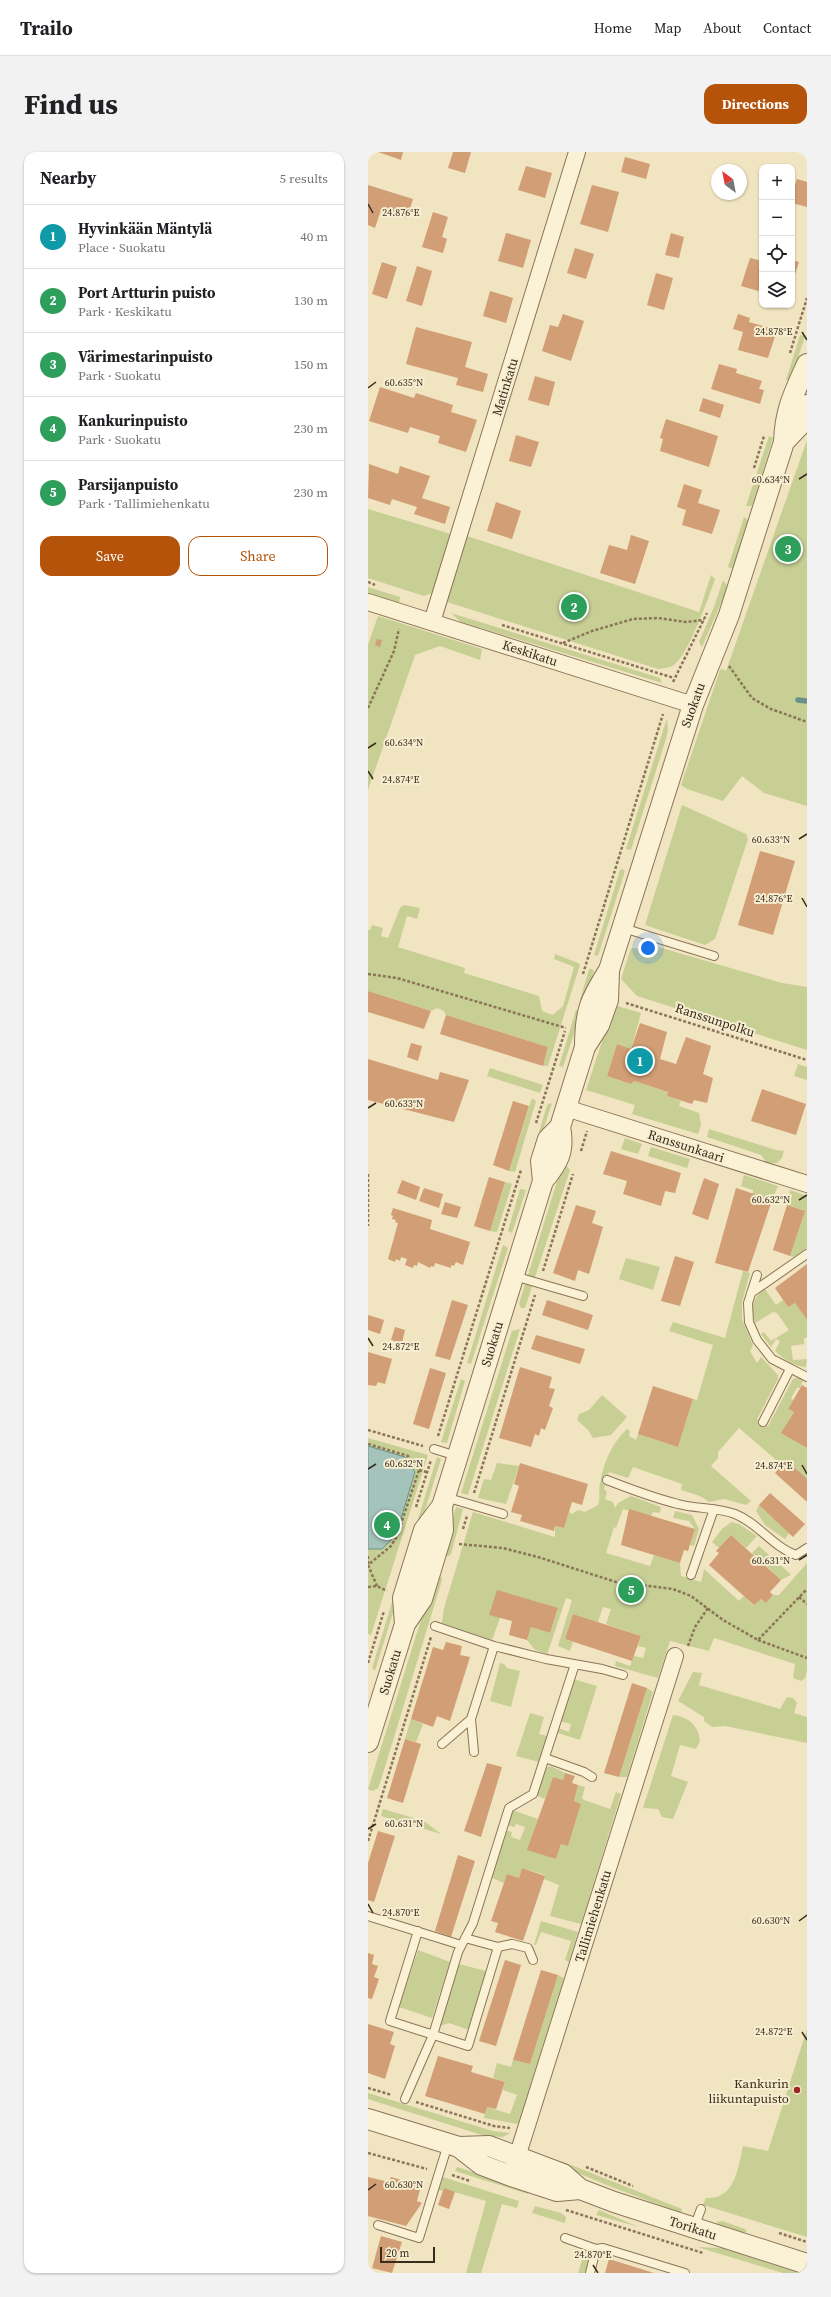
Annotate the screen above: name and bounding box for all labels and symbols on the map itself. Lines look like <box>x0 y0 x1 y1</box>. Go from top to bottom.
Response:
north arrow <box>711 164 747 200</box>
text: 24.876°E <box>382 206 420 219</box>
text: 24.878°E <box>755 325 793 338</box>
street label: Matinkatu <box>488 356 522 418</box>
text: 60.635°N <box>385 376 423 389</box>
text: 60.634°N <box>752 473 790 486</box>
pin: 3 <box>775 534 801 564</box>
pin: 2 <box>561 592 587 622</box>
street label: Keskikatu <box>500 636 560 670</box>
street label: Suokatu <box>677 680 709 730</box>
text: 60.634°N <box>385 736 423 749</box>
text: 24.874°E <box>382 773 420 786</box>
text: 60.633°N <box>752 833 790 846</box>
text: 24.876°E <box>755 892 793 905</box>
your location <box>638 938 658 958</box>
street label: Ranssunpolku <box>673 999 757 1041</box>
pin: 1 <box>627 1046 653 1076</box>
text: 60.633°N <box>385 1097 423 1110</box>
street label: Ranssunkaari <box>646 1126 726 1166</box>
text: 60.632°N <box>752 1193 790 1206</box>
street label: Suokatu <box>477 1319 507 1369</box>
text: 24.872°E <box>382 1340 420 1353</box>
text: 60.632°N <box>385 1457 423 1470</box>
text: 24.874°E <box>755 1459 793 1472</box>
pin: 4 <box>374 1510 400 1540</box>
text: 60.631°N <box>752 1554 790 1567</box>
pin: 5 <box>618 1575 644 1605</box>
street label: Suokatu <box>375 1647 405 1697</box>
text: 60.631°N <box>385 1817 423 1830</box>
street label: Tallimiehenkatu <box>571 1867 615 1964</box>
text: 24.870°E <box>382 1906 420 1919</box>
text: 60.630°N <box>752 1914 790 1927</box>
text: 24.872°E <box>755 2025 793 2038</box>
place label: Kankurin liikuntapuisto <box>708 2075 789 2107</box>
marker: Kankurin liikuntapuisto <box>792 2085 802 2095</box>
text: 60.630°N <box>385 2178 423 2191</box>
street label: Torikatu <box>667 2212 719 2244</box>
scale bar <box>380 2245 435 2264</box>
text: 24.870°E <box>574 2248 612 2261</box>

